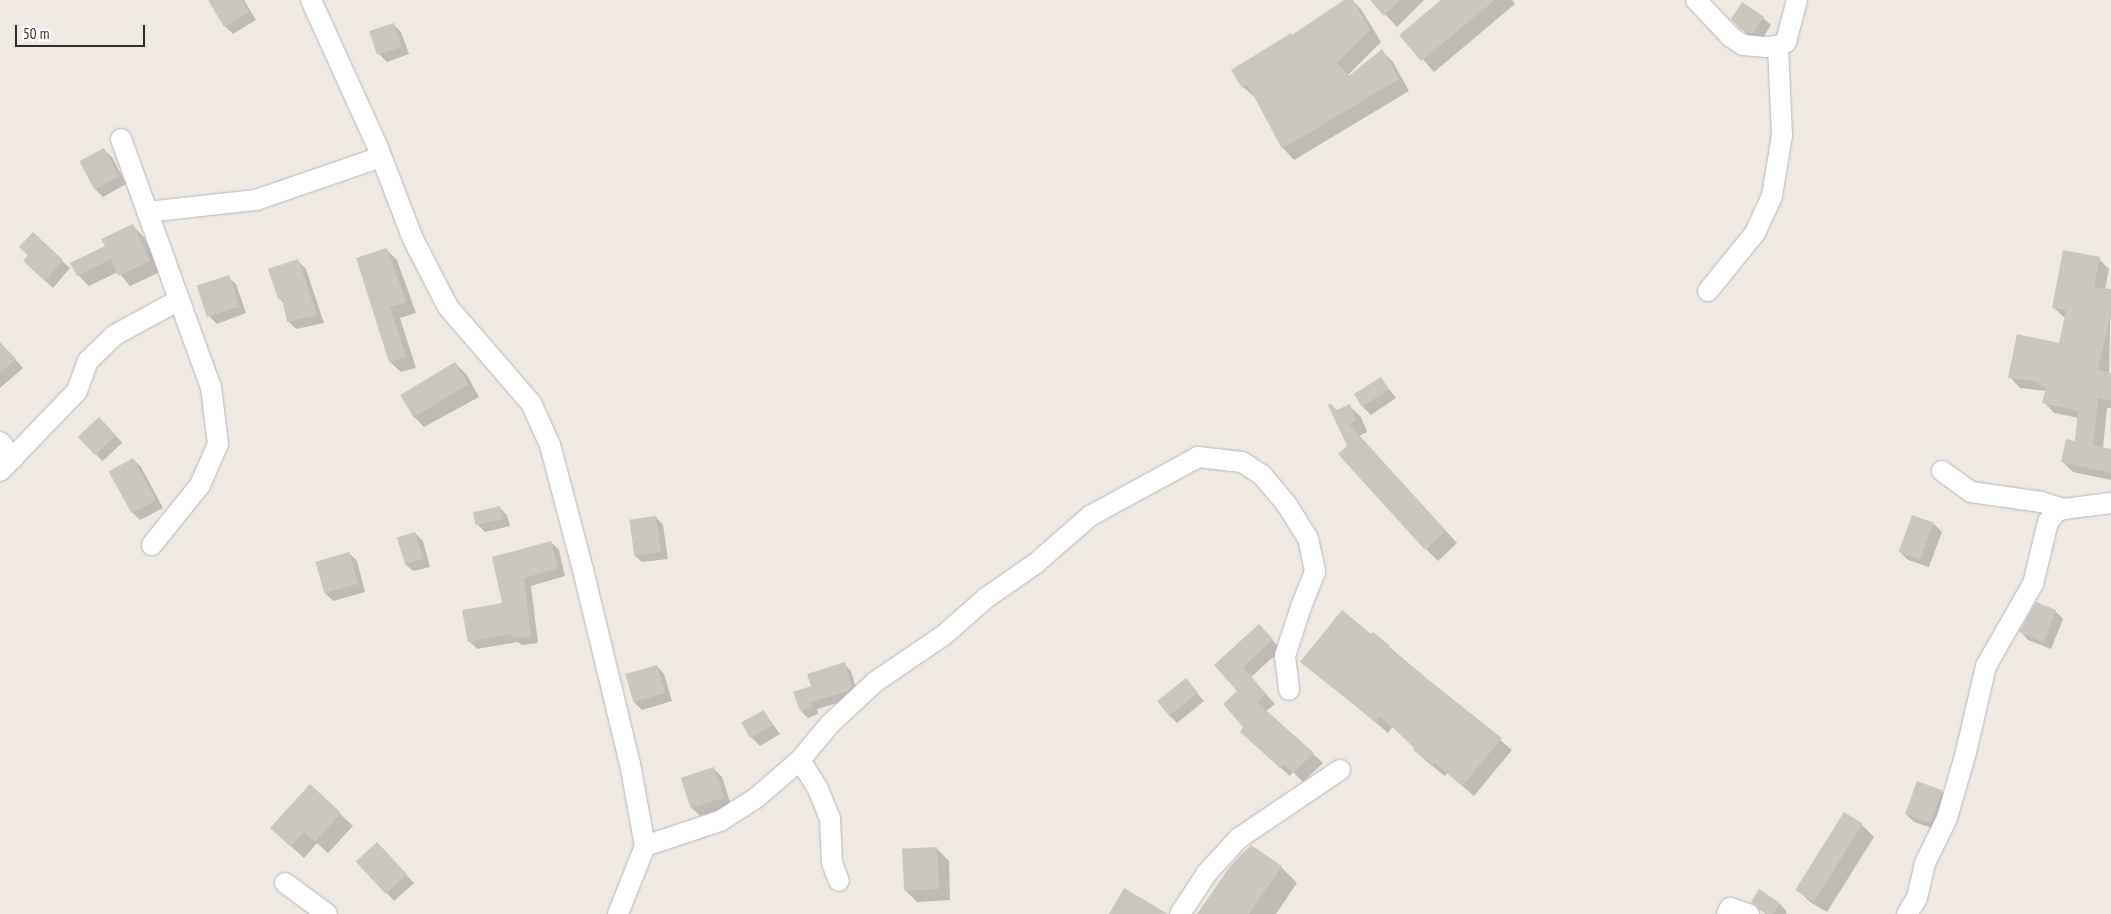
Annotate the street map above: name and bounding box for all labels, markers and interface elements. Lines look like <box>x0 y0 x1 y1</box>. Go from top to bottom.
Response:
scale bar <box>18 15 148 47</box>
text: 50 m <box>23 24 49 43</box>

